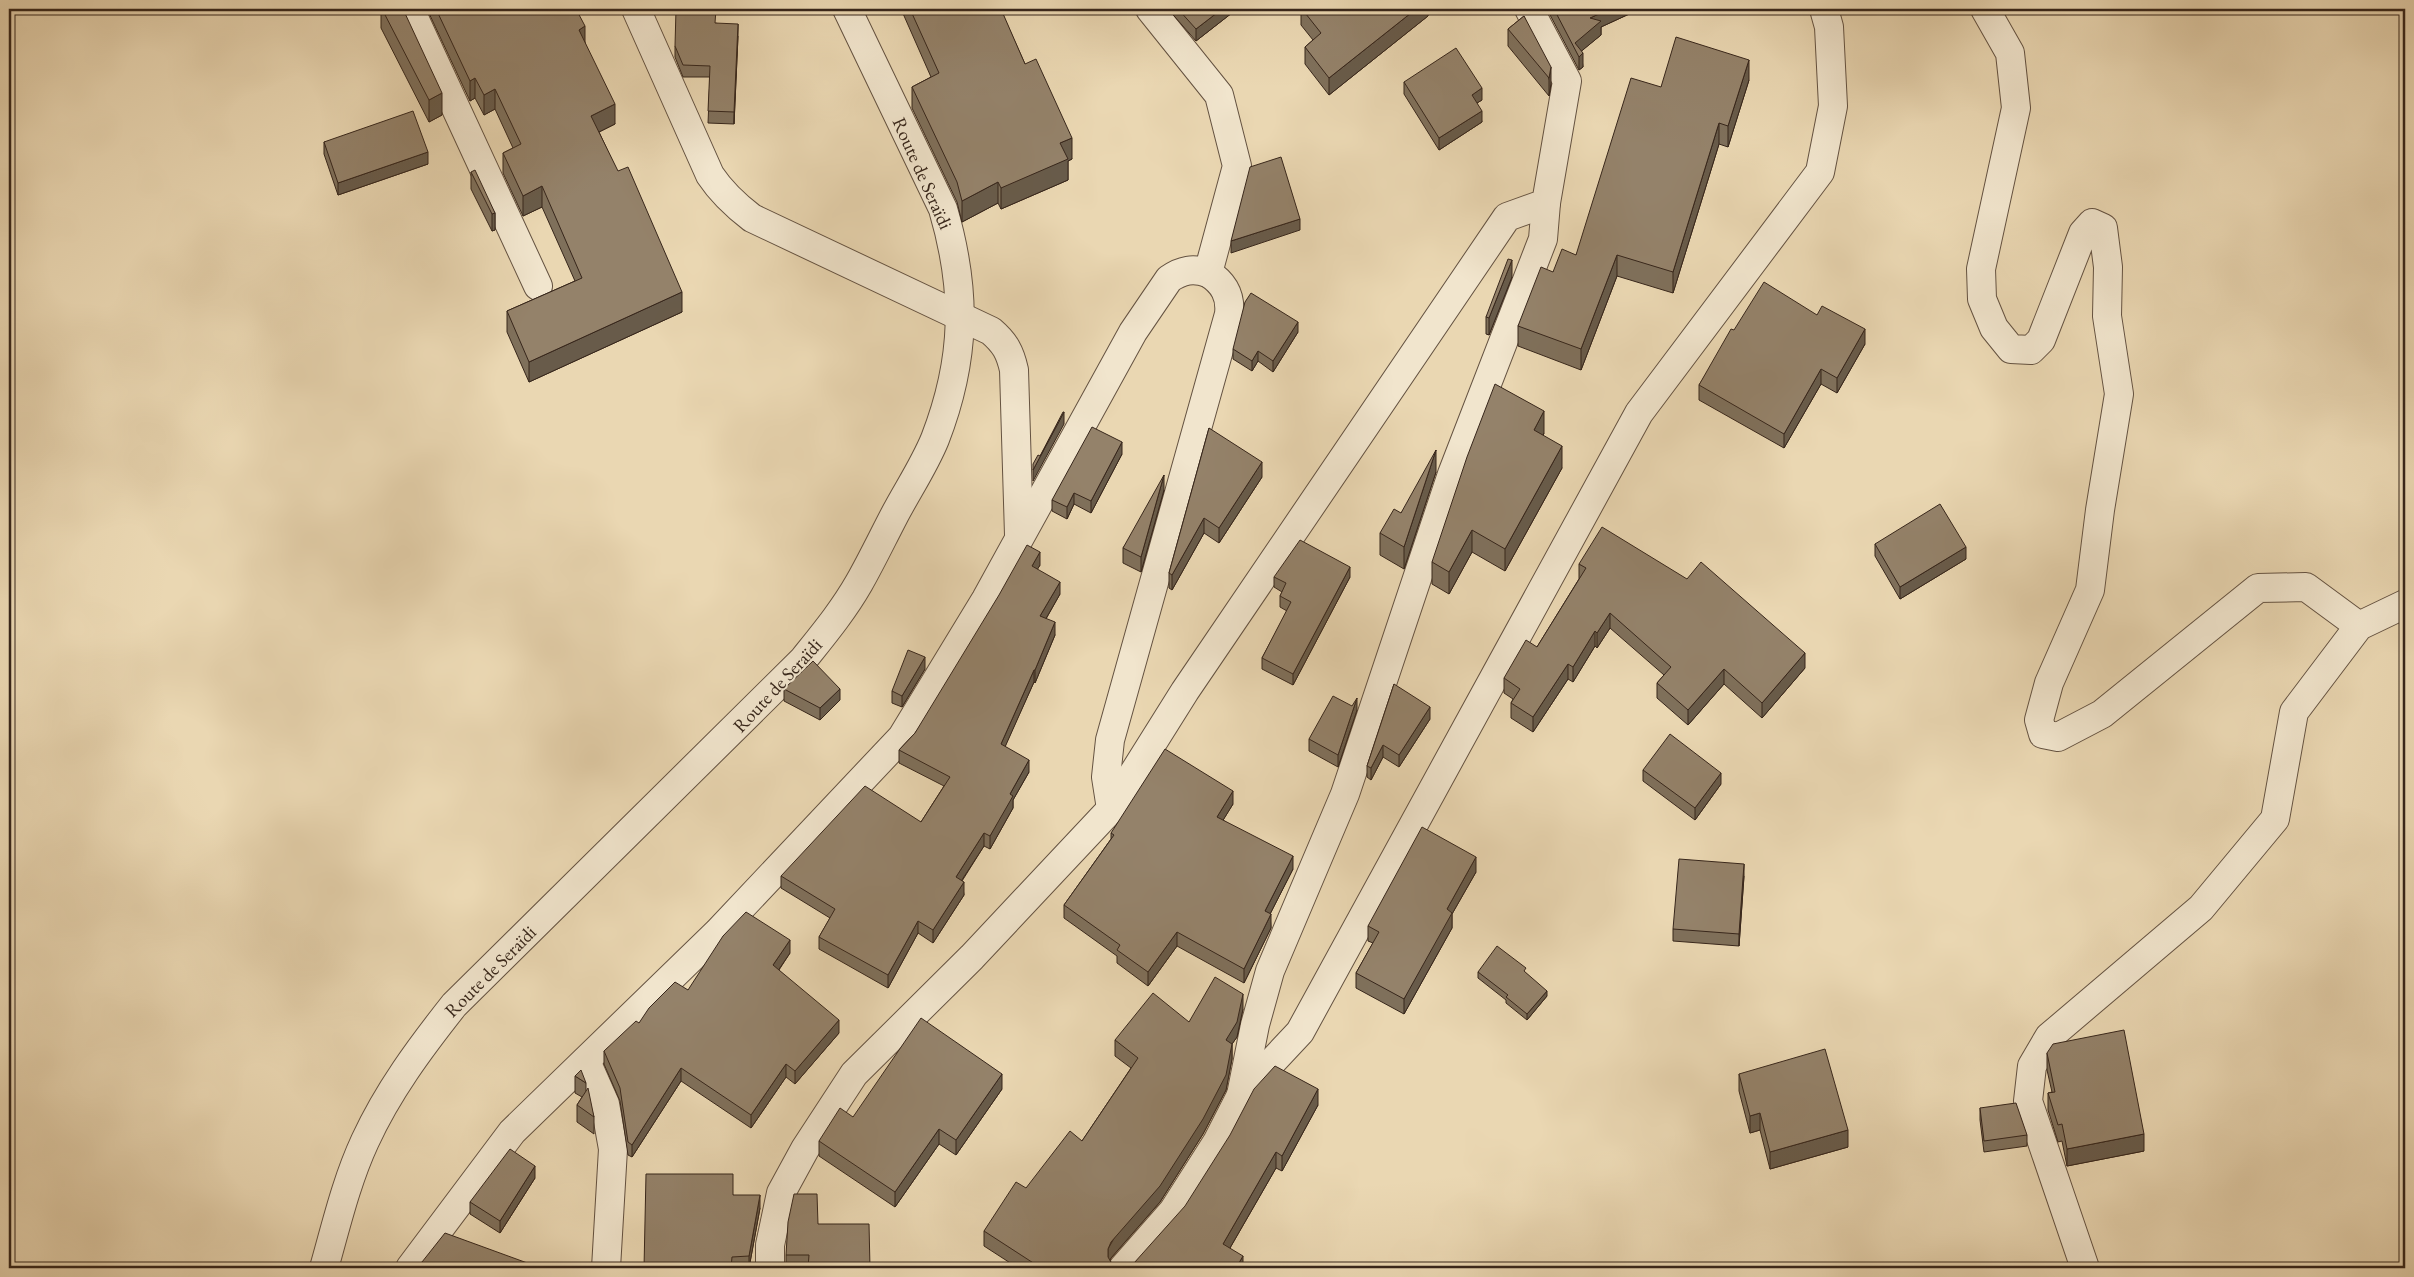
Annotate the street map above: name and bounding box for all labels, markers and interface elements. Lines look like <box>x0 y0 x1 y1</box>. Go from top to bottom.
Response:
street label: Route de Seraïdi <box>887 113 959 233</box>
street label: Route de Seraïdi <box>727 633 828 738</box>
street label: Route de Seraïdi <box>439 920 542 1023</box>

